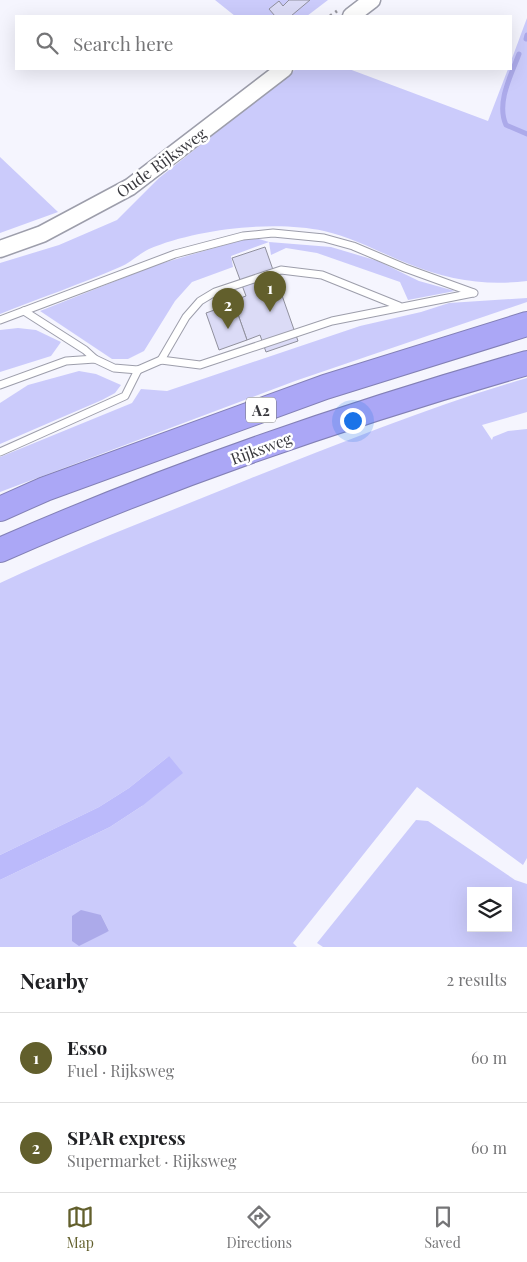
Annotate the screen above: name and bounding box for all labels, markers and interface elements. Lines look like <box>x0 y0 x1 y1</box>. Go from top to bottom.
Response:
search box <box>15 15 512 70</box>
icon: search <box>33 29 61 57</box>
text: Search here <box>73 30 173 56</box>
street label: Oude Rijksweg <box>112 122 211 202</box>
pin: 1 <box>254 271 286 312</box>
pin: 2 <box>212 288 244 329</box>
road number: A2 <box>246 398 276 422</box>
your location <box>340 408 366 434</box>
street label: Rijksweg <box>227 427 295 469</box>
map controls <box>467 887 512 932</box>
button: layers <box>467 887 512 932</box>
text: Nearby <box>20 966 89 994</box>
text: 2 results <box>447 969 507 990</box>
text: Esso <box>67 1034 107 1060</box>
text: 1 <box>33 1047 39 1068</box>
text: 60 m <box>471 1047 507 1068</box>
text: Fuel · Rijksweg <box>67 1060 174 1081</box>
text: SPAR express <box>67 1124 185 1150</box>
text: 2 <box>32 1137 40 1158</box>
text: 60 m <box>471 1137 507 1158</box>
text: Supermarket · Rijksweg <box>67 1150 236 1171</box>
tab: Map <box>66 1203 94 1252</box>
tab: Directions <box>227 1203 292 1252</box>
tab: Saved <box>424 1203 461 1252</box>

